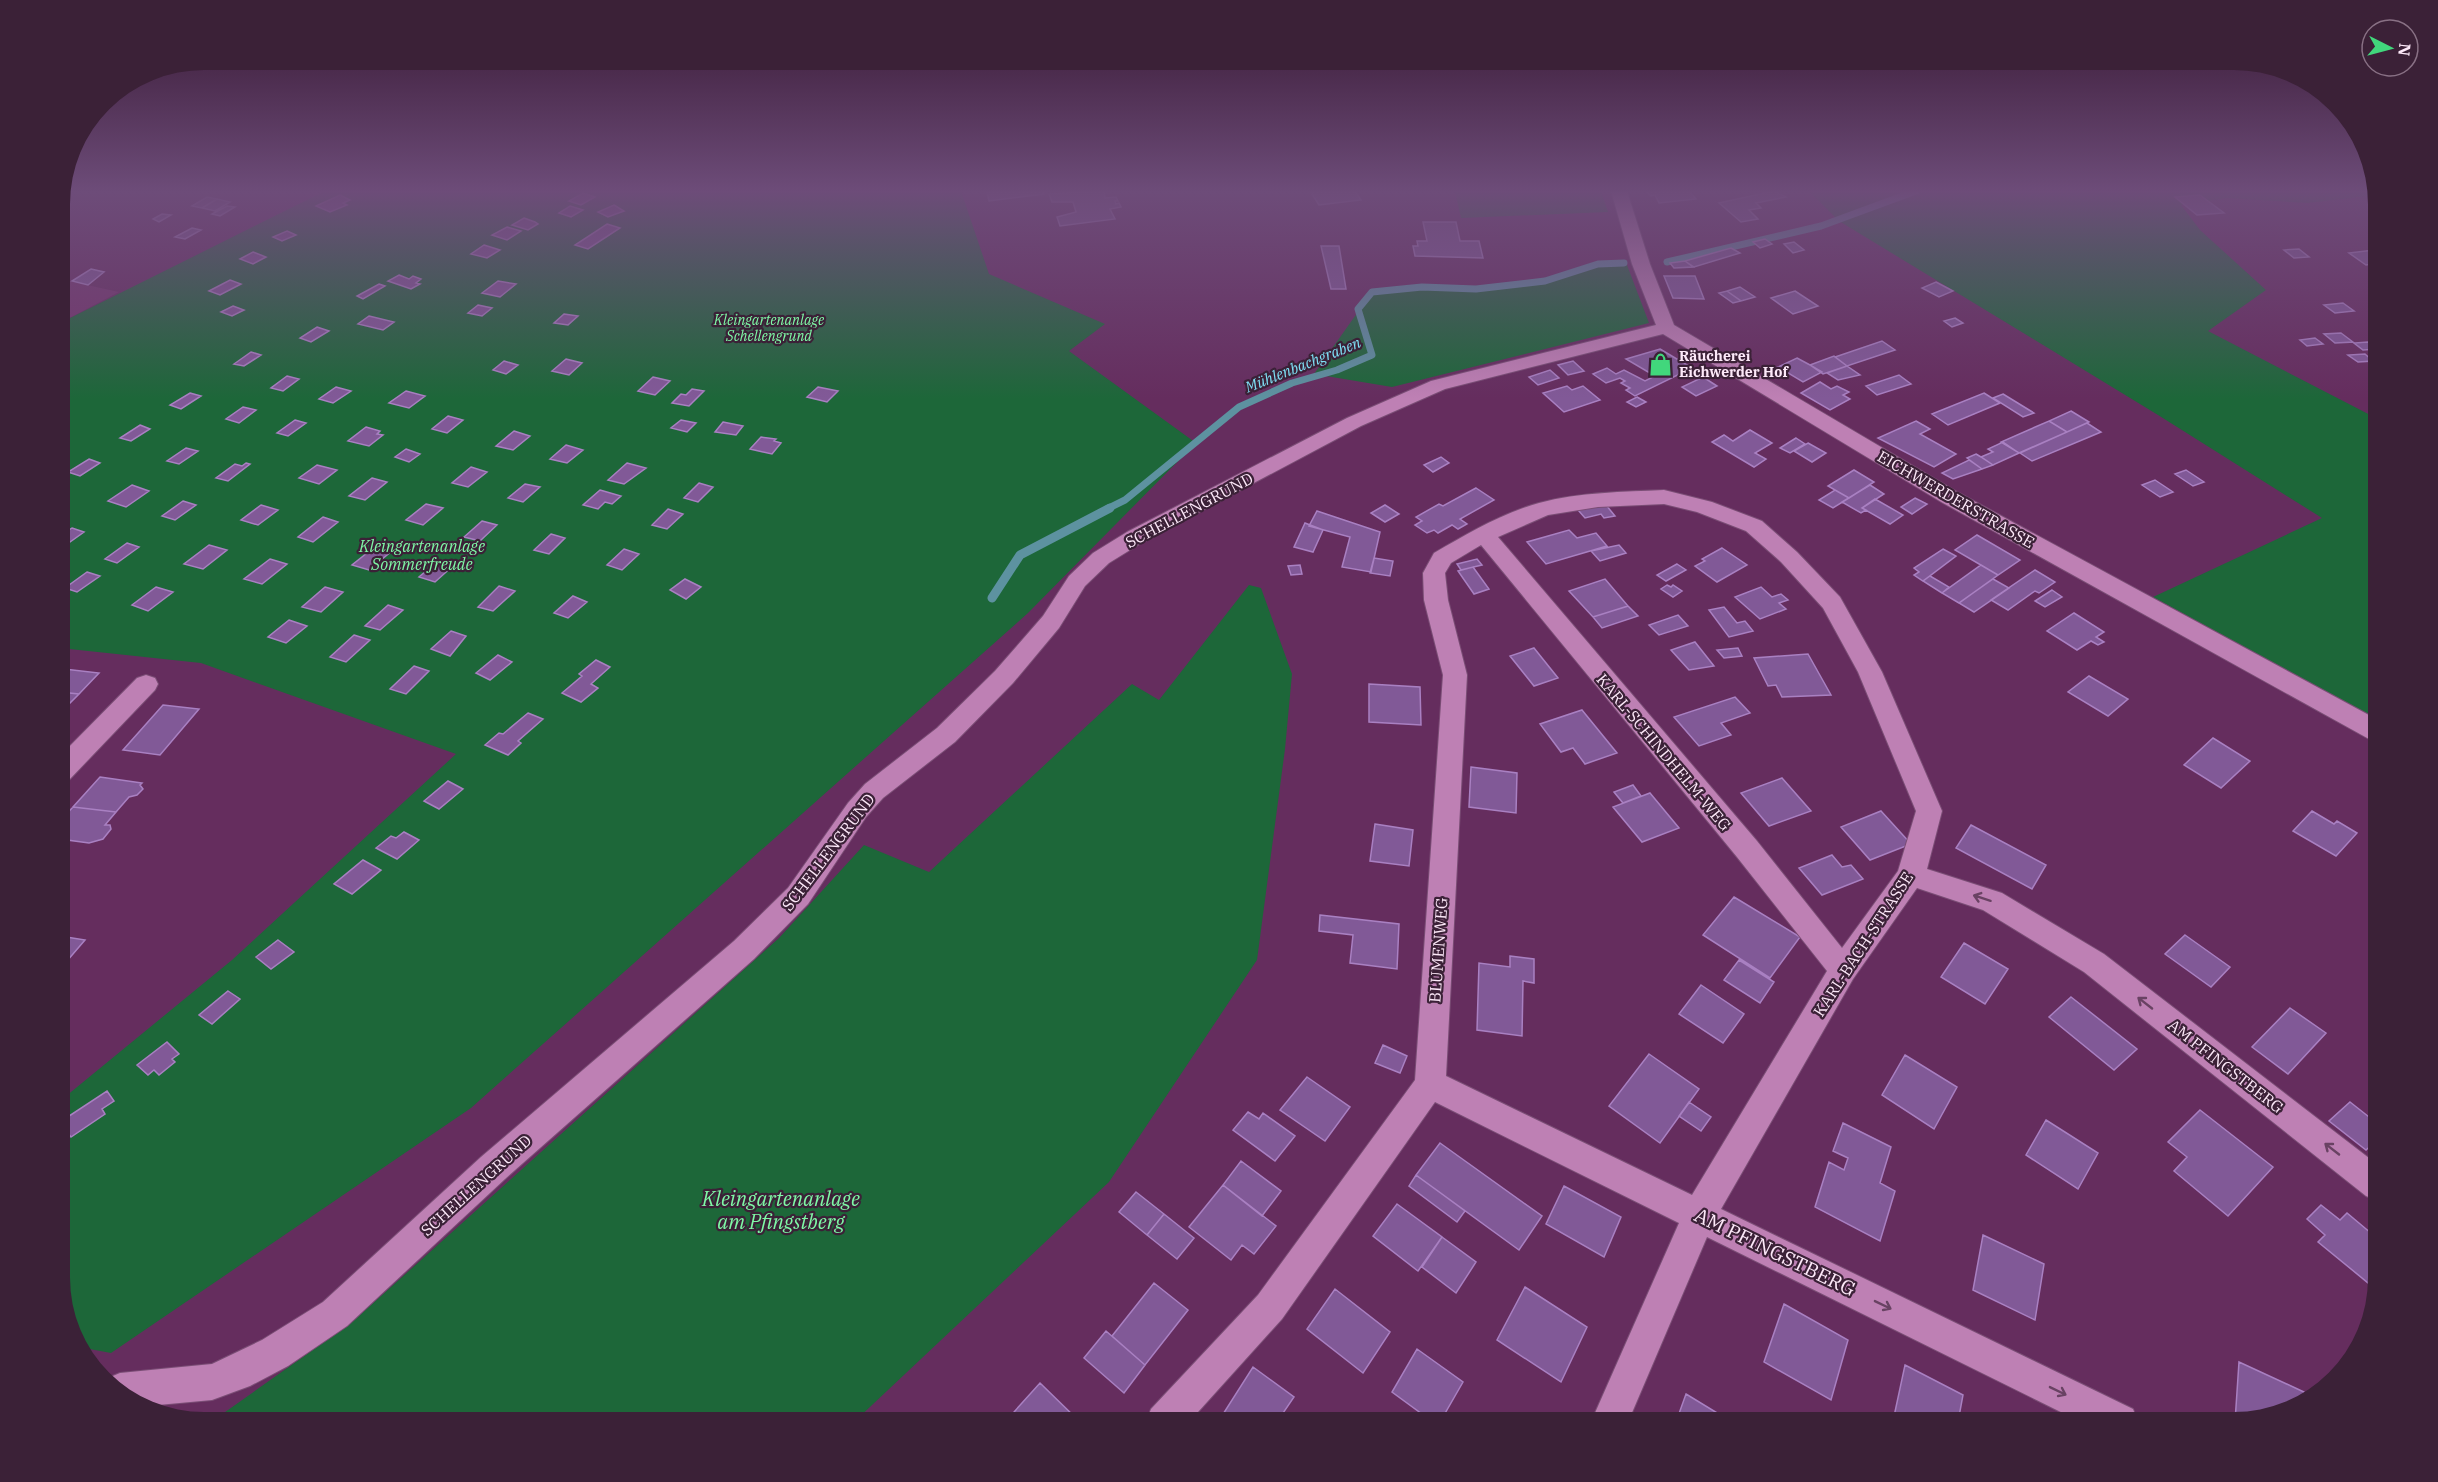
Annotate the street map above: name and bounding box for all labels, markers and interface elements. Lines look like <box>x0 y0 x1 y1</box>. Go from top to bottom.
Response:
north arrow <box>2360 18 2420 78</box>
text: N <box>2394 42 2416 57</box>
park label: Kleingartenanlage Schellengrund <box>713 311 825 345</box>
water label: Mühlenbachgraben <box>1241 332 1364 397</box>
place label: Räucherei Eichwerder Hof <box>1679 347 1789 381</box>
shop icon: Räucherei Eichwerder Hof <box>1648 351 1674 377</box>
street label: EICHWERDERSTRASSE <box>1874 446 2038 552</box>
street label: SCHELLENGRUND <box>1122 468 1256 552</box>
park label: Kleingartenanlage Sommerfreude <box>358 536 485 574</box>
street label: KARL-SCHINDHELM-WEG <box>1592 669 1736 835</box>
street label: SCHELLENGRUND <box>777 789 879 915</box>
street label: KARL-BACH-STRASSE <box>1809 868 1917 1020</box>
one-way arrow <box>1973 892 1992 903</box>
street label: BLUMENWEG <box>1424 897 1452 1003</box>
one-way arrow <box>2138 996 2154 1009</box>
street label: AM PFINGSTBERG <box>2164 1015 2288 1117</box>
street label: SCHELLENGRUND <box>417 1130 535 1240</box>
one-way arrow <box>2324 1143 2340 1156</box>
park label: Kleingartenanlage am Pfingstberg <box>701 1185 860 1235</box>
street label: AM PFINGSTBERG <box>1690 1201 1860 1302</box>
one-way arrow <box>1874 1300 1892 1312</box>
one-way arrow <box>2049 1386 2067 1398</box>

